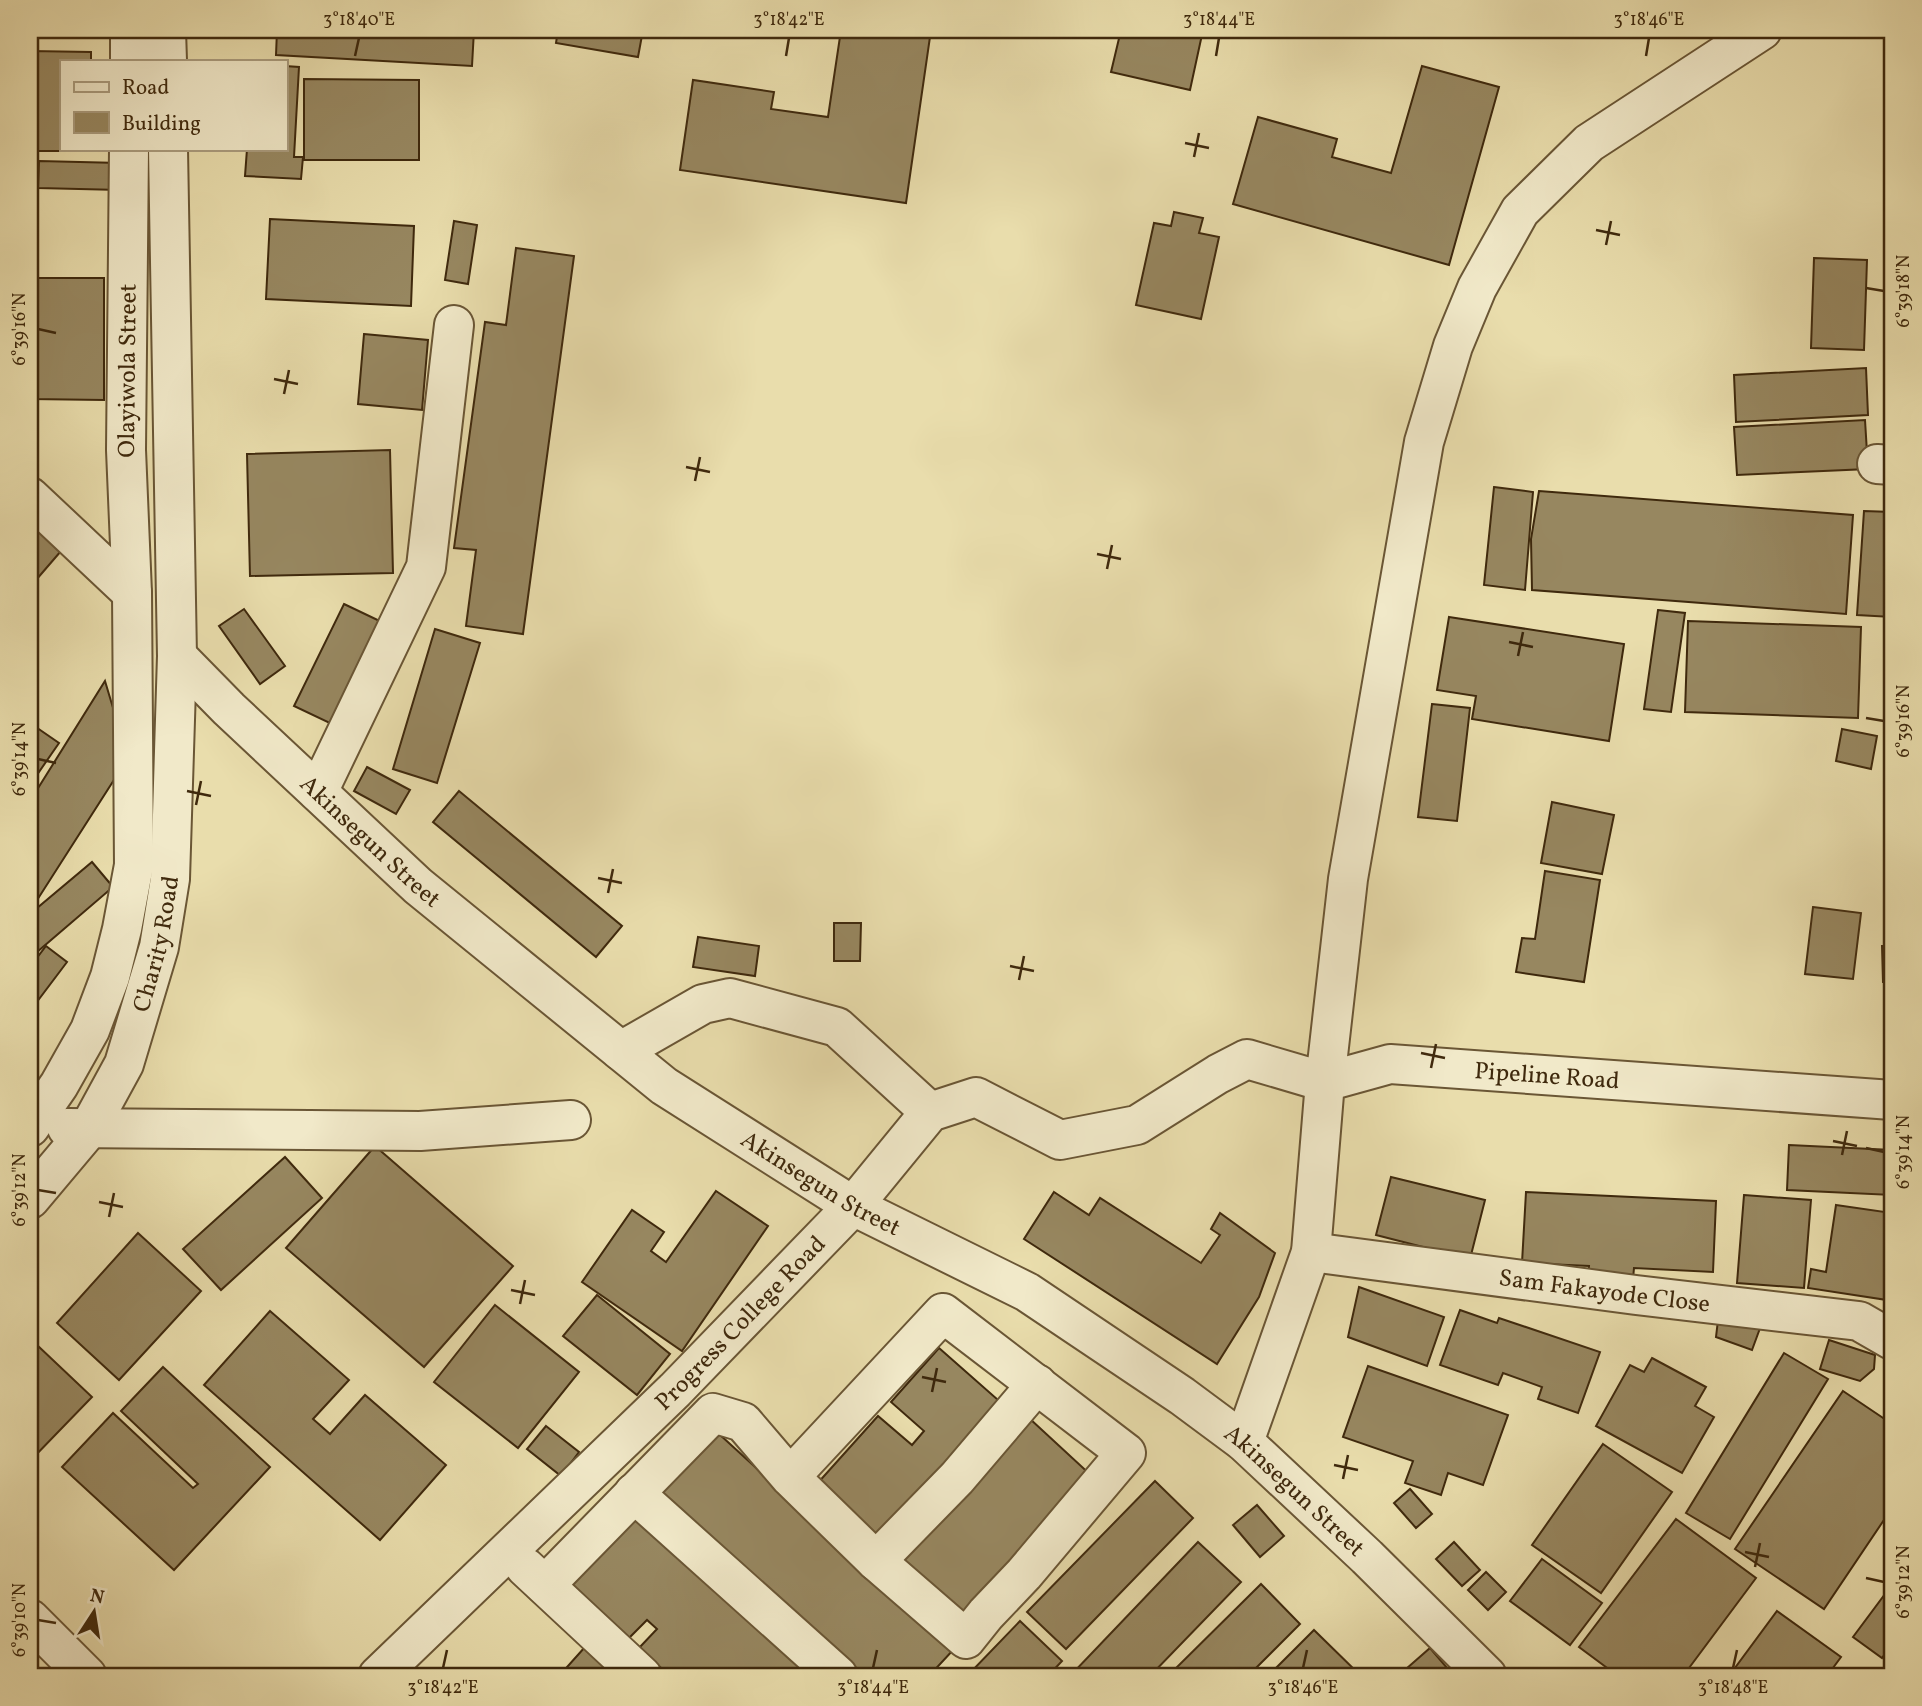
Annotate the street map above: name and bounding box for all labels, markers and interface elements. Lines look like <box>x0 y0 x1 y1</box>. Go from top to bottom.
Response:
text: 3°18'40"E <box>323 8 395 33</box>
text: 3°18'42"E <box>753 8 825 33</box>
text: 3°18'44"E <box>1183 8 1255 33</box>
text: 3°18'46"E <box>1614 8 1685 33</box>
legend <box>60 60 287 150</box>
text: Road <box>122 74 169 103</box>
text: Building <box>122 110 201 139</box>
text: 6°39'18"N <box>1892 255 1917 327</box>
street label: Olayiwola Street <box>111 283 147 458</box>
text: 6°39'16"N <box>8 293 33 365</box>
text: 6°39'16"N <box>1892 685 1917 757</box>
text: 6°39'14"N <box>8 722 33 796</box>
street label: Akinsegun Street <box>291 769 447 917</box>
street label: Charity Road <box>125 873 189 1017</box>
street label: Pipeline Road <box>1473 1055 1621 1099</box>
text: 6°39'14"N <box>1892 1115 1917 1189</box>
street label: Akinsegun Street <box>733 1124 906 1246</box>
text: 6°39'12"N <box>8 1153 33 1227</box>
street label: Progress College Road <box>648 1229 835 1419</box>
street label: Sam Fakayode Close <box>1497 1262 1712 1322</box>
street label: Akinsegun Street <box>1216 1418 1371 1566</box>
text: 6°39'12"N <box>1892 1545 1917 1619</box>
north arrow <box>60 1576 130 1646</box>
text: 6°39'10"N <box>8 1583 33 1657</box>
text: N <box>88 1583 107 1612</box>
text: 3°18'42"E <box>407 1676 479 1701</box>
text: 3°18'44"E <box>837 1676 909 1701</box>
text: 3°18'46"E <box>1268 1676 1339 1701</box>
text: 3°18'48"E <box>1698 1676 1769 1701</box>

